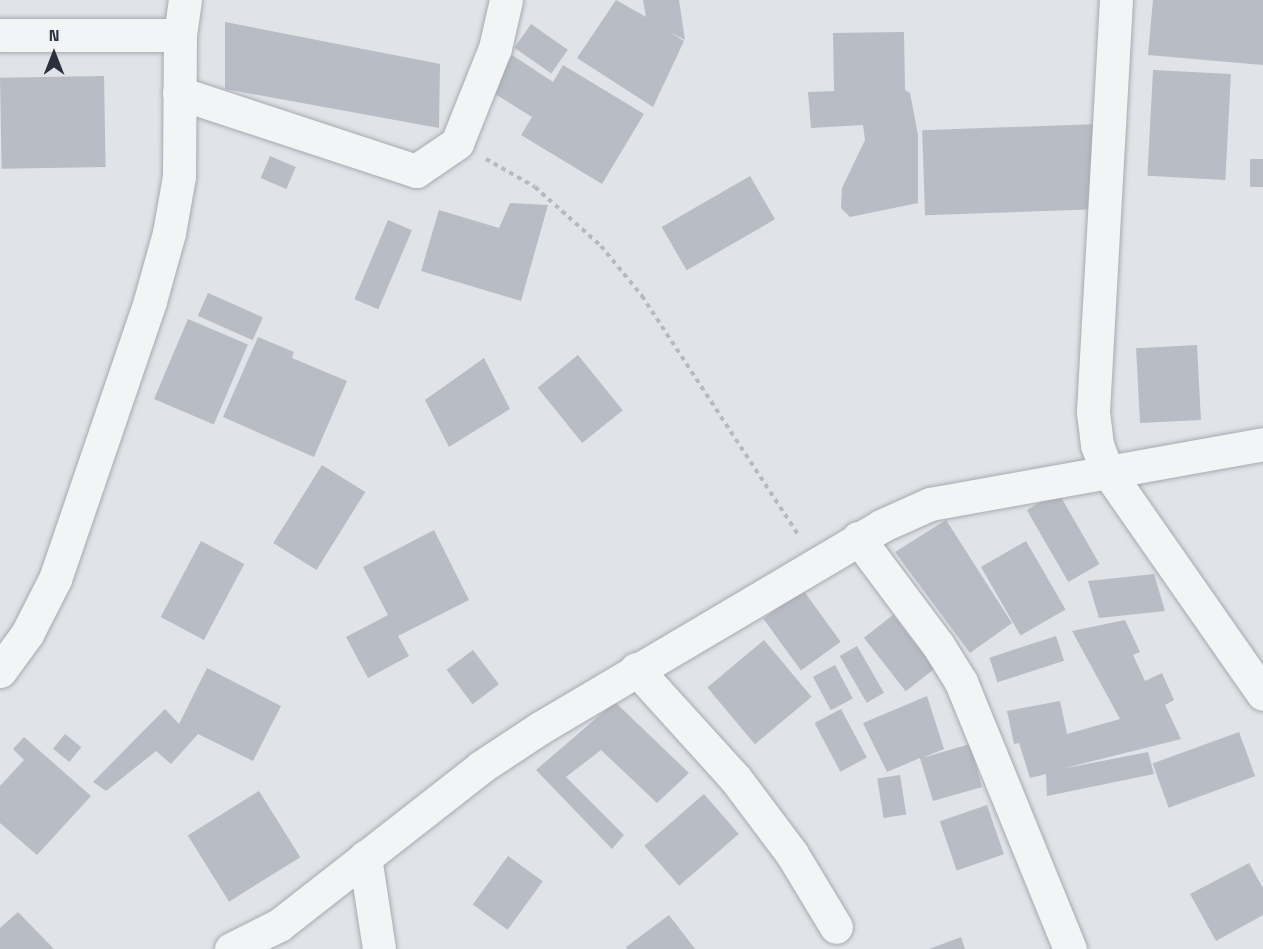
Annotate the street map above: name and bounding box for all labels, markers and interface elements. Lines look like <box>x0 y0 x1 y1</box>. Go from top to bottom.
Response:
north arrow <box>24 24 84 84</box>
text: N <box>49 25 59 46</box>

